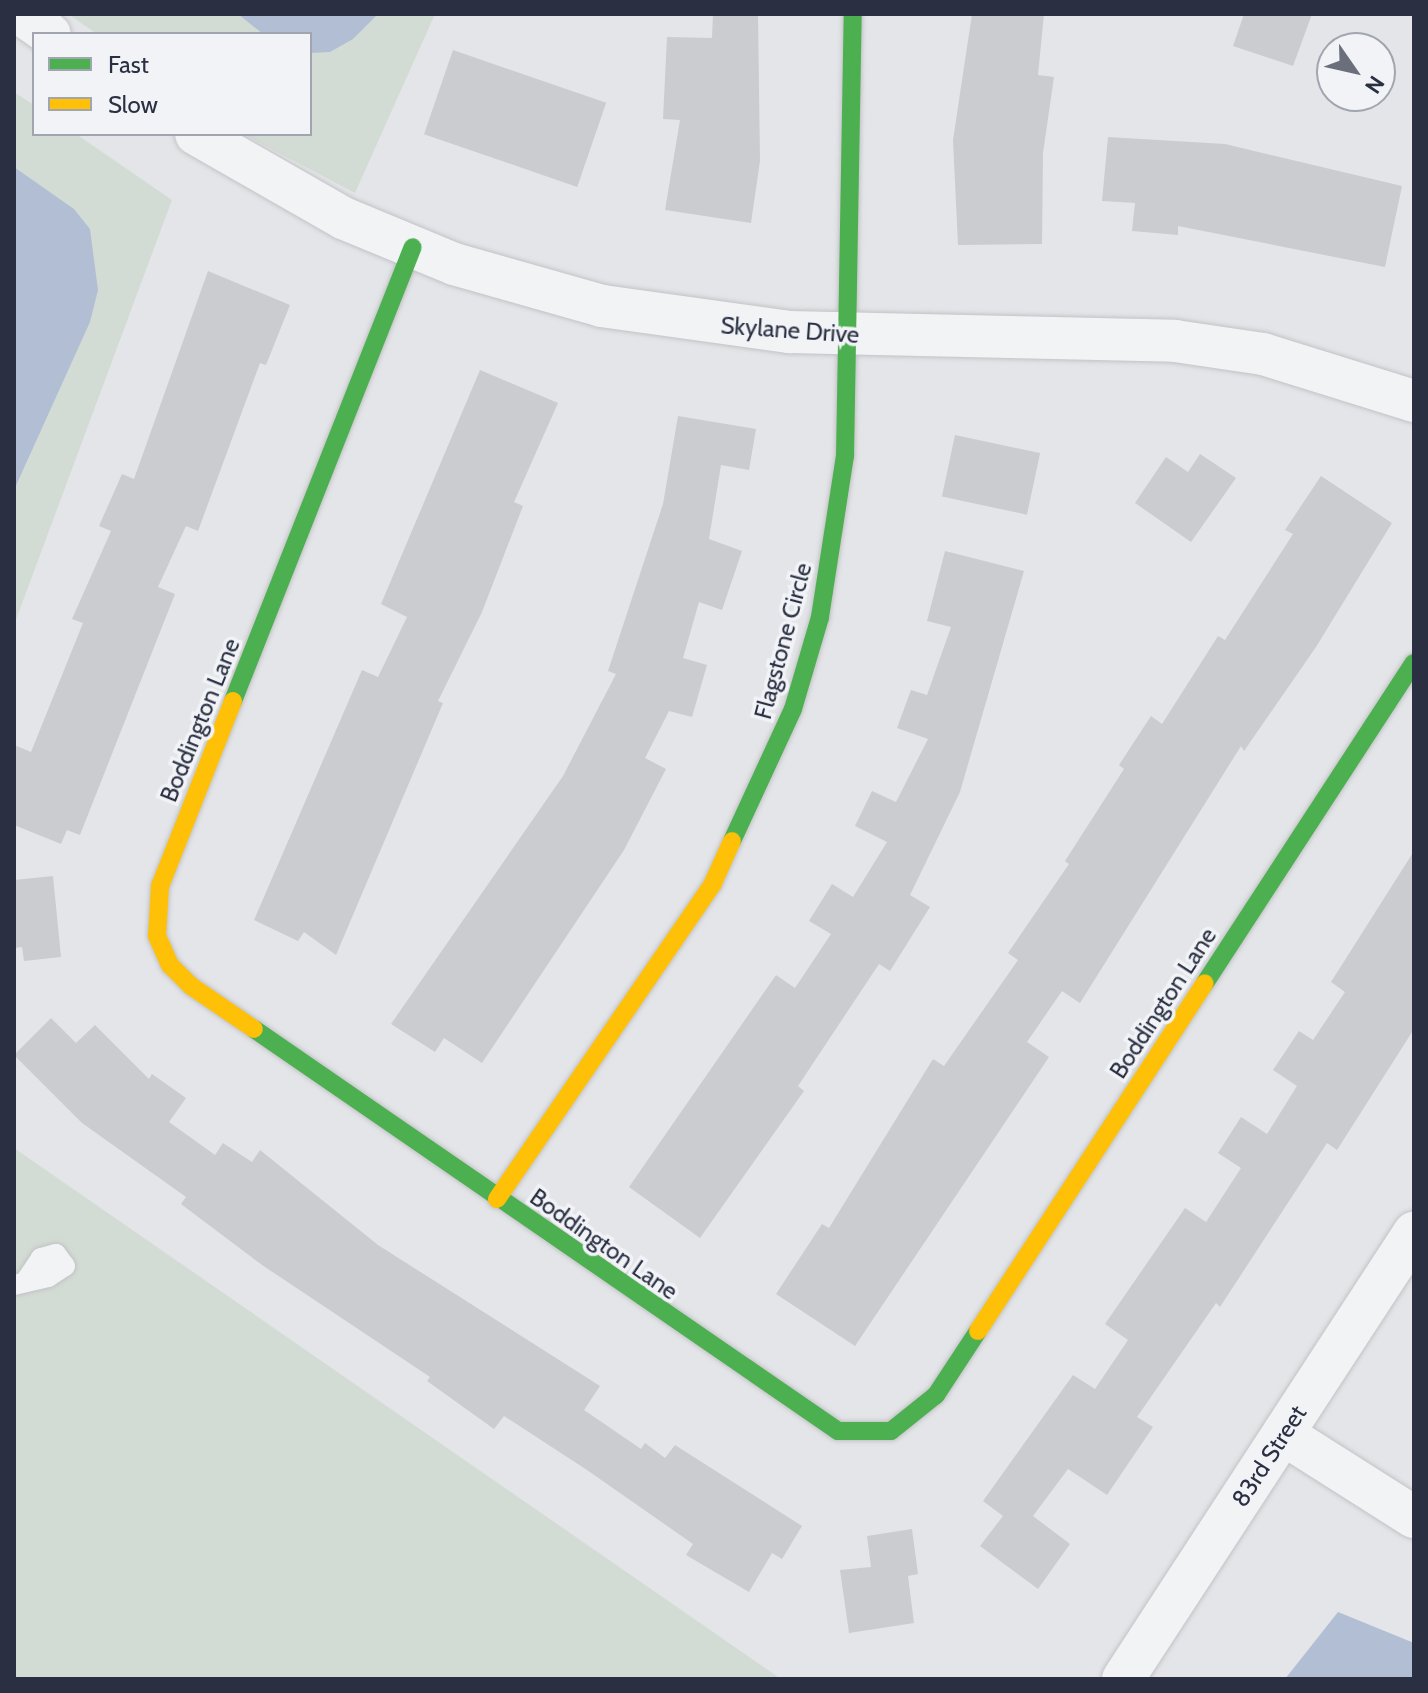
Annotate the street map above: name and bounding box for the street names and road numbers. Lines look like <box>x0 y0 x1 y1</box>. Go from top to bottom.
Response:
street label: Skylane Drive <box>720 311 860 349</box>
street label: Flagstone Circle <box>748 560 818 722</box>
street label: Boddington Lane <box>154 634 246 806</box>
street label: Boddington Lane <box>1104 922 1222 1084</box>
street label: Boddington Lane <box>525 1182 683 1306</box>
street label: 83rd Street <box>1226 1400 1312 1512</box>

